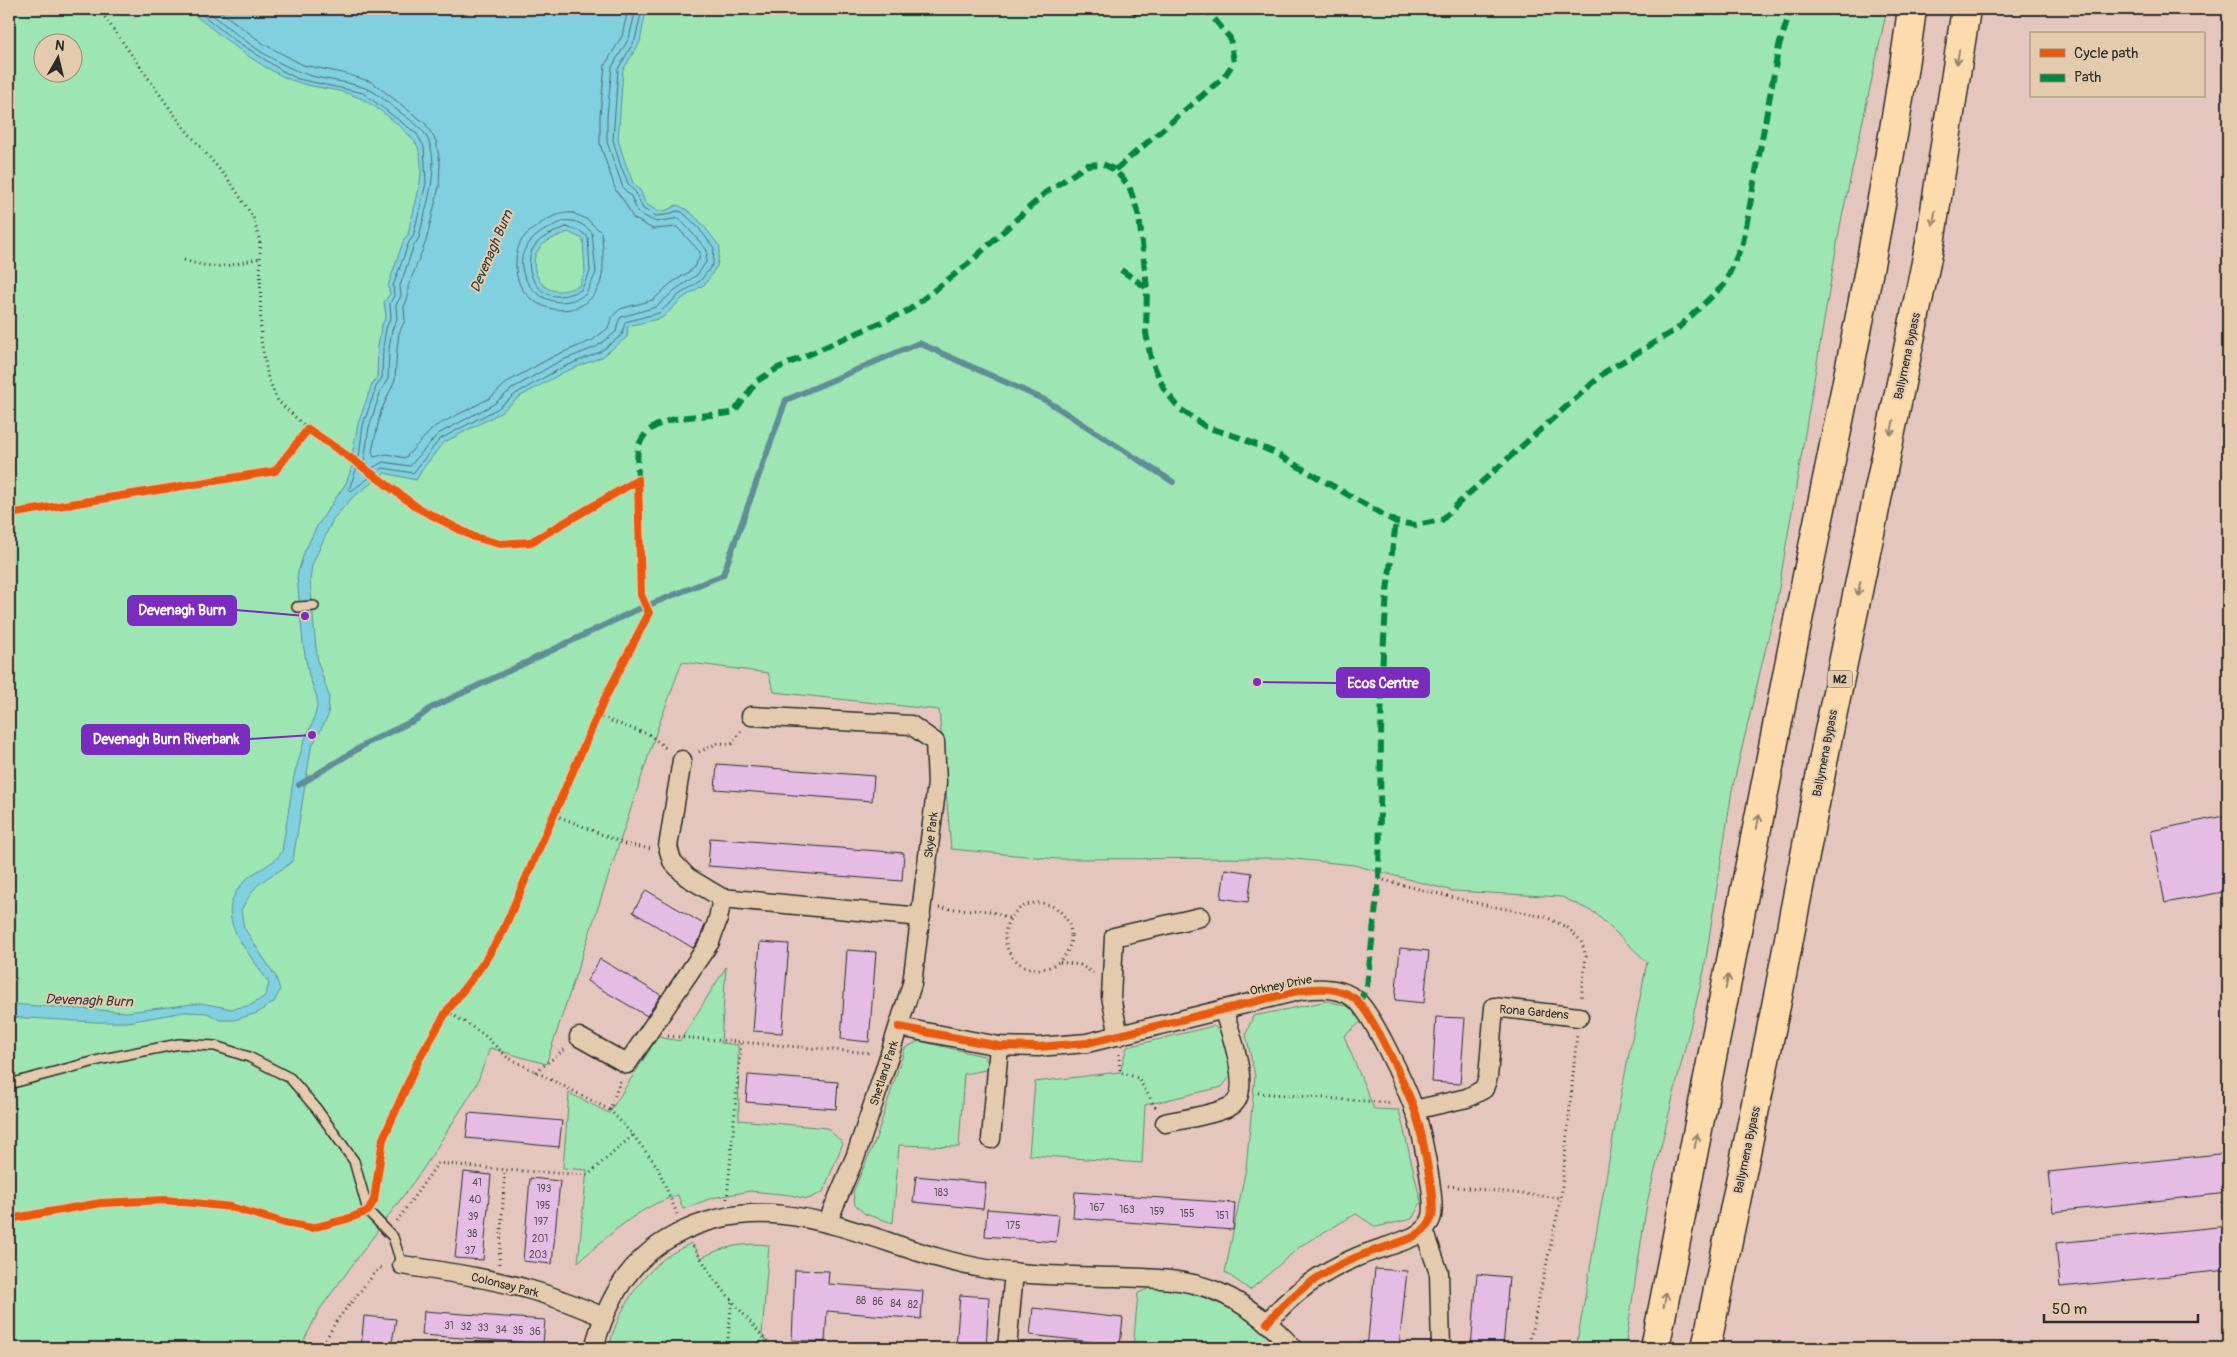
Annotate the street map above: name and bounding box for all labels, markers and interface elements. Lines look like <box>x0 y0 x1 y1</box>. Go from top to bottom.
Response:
north arrow <box>32 32 82 82</box>
legend <box>2030 32 2204 98</box>
text: N <box>54 37 66 55</box>
text: Cycle path <box>2074 44 2138 63</box>
one-way arrow <box>1953 49 1963 65</box>
text: Path <box>2074 68 2101 87</box>
water label: Devenagh Burn <box>466 207 517 295</box>
one-way arrow <box>1928 209 1938 225</box>
street label: Ballymena Bypass <box>1891 311 1924 401</box>
one-way arrow <box>1886 420 1896 436</box>
one-way arrow <box>1854 579 1863 595</box>
callout: Devenagh Burn <box>128 596 236 625</box>
text: Devenagh Burn <box>138 602 226 619</box>
callout: Ecos Centre <box>1337 668 1429 697</box>
road number: M2 <box>1828 671 1852 688</box>
text: Ecos Centre <box>1347 675 1420 692</box>
street label: Ballymena Bypass <box>1810 708 1841 798</box>
callout: Devenagh Burn Riverbank <box>82 725 249 754</box>
text: Devenagh Burn Riverbank <box>93 731 240 748</box>
street label: Skye Park <box>921 811 942 859</box>
one-way arrow <box>1754 814 1764 830</box>
street label: Orkney Drive <box>1249 972 1314 999</box>
one-way arrow <box>1723 974 1733 990</box>
water label: Devenagh Burn <box>45 990 134 1011</box>
street label: Rona Gardens <box>1499 1002 1570 1023</box>
street label: Shetland Park <box>867 1039 902 1108</box>
street label: Ballymena Bypass <box>1731 1105 1764 1195</box>
one-way arrow <box>1692 1133 1701 1149</box>
house number: 41 <box>472 1177 482 1189</box>
house number: 193 <box>537 1183 552 1195</box>
house number: 183 <box>934 1187 949 1199</box>
house number: 40 <box>469 1194 481 1206</box>
house number: 195 <box>536 1200 550 1212</box>
house number: 167 <box>1090 1202 1105 1214</box>
house number: 163 <box>1119 1204 1135 1216</box>
house number: 159 <box>1150 1206 1164 1218</box>
house number: 155 <box>1180 1208 1194 1220</box>
house number: 151 <box>1215 1210 1229 1222</box>
house number: 39 <box>468 1211 478 1223</box>
house number: 197 <box>534 1216 549 1228</box>
house number: 175 <box>1006 1220 1020 1232</box>
house number: 38 <box>467 1228 477 1240</box>
house number: 201 <box>532 1233 548 1245</box>
house number: 37 <box>465 1245 476 1257</box>
house number: 203 <box>529 1249 547 1261</box>
street label: Colonsay Park <box>469 1270 540 1301</box>
scale bar <box>2044 1292 2198 1324</box>
one-way arrow <box>1660 1293 1670 1309</box>
house number: 88 <box>856 1295 866 1307</box>
house number: 86 <box>873 1296 884 1308</box>
house number: 84 <box>891 1298 902 1310</box>
house number: 82 <box>908 1299 919 1311</box>
text: 50 m <box>2052 1300 2087 1319</box>
house number: 31 <box>444 1320 454 1332</box>
house number: 32 <box>460 1321 472 1333</box>
house number: 33 <box>477 1322 489 1334</box>
house number: 34 <box>495 1324 507 1336</box>
house number: 35 <box>513 1325 524 1337</box>
house number: 36 <box>529 1326 541 1338</box>

